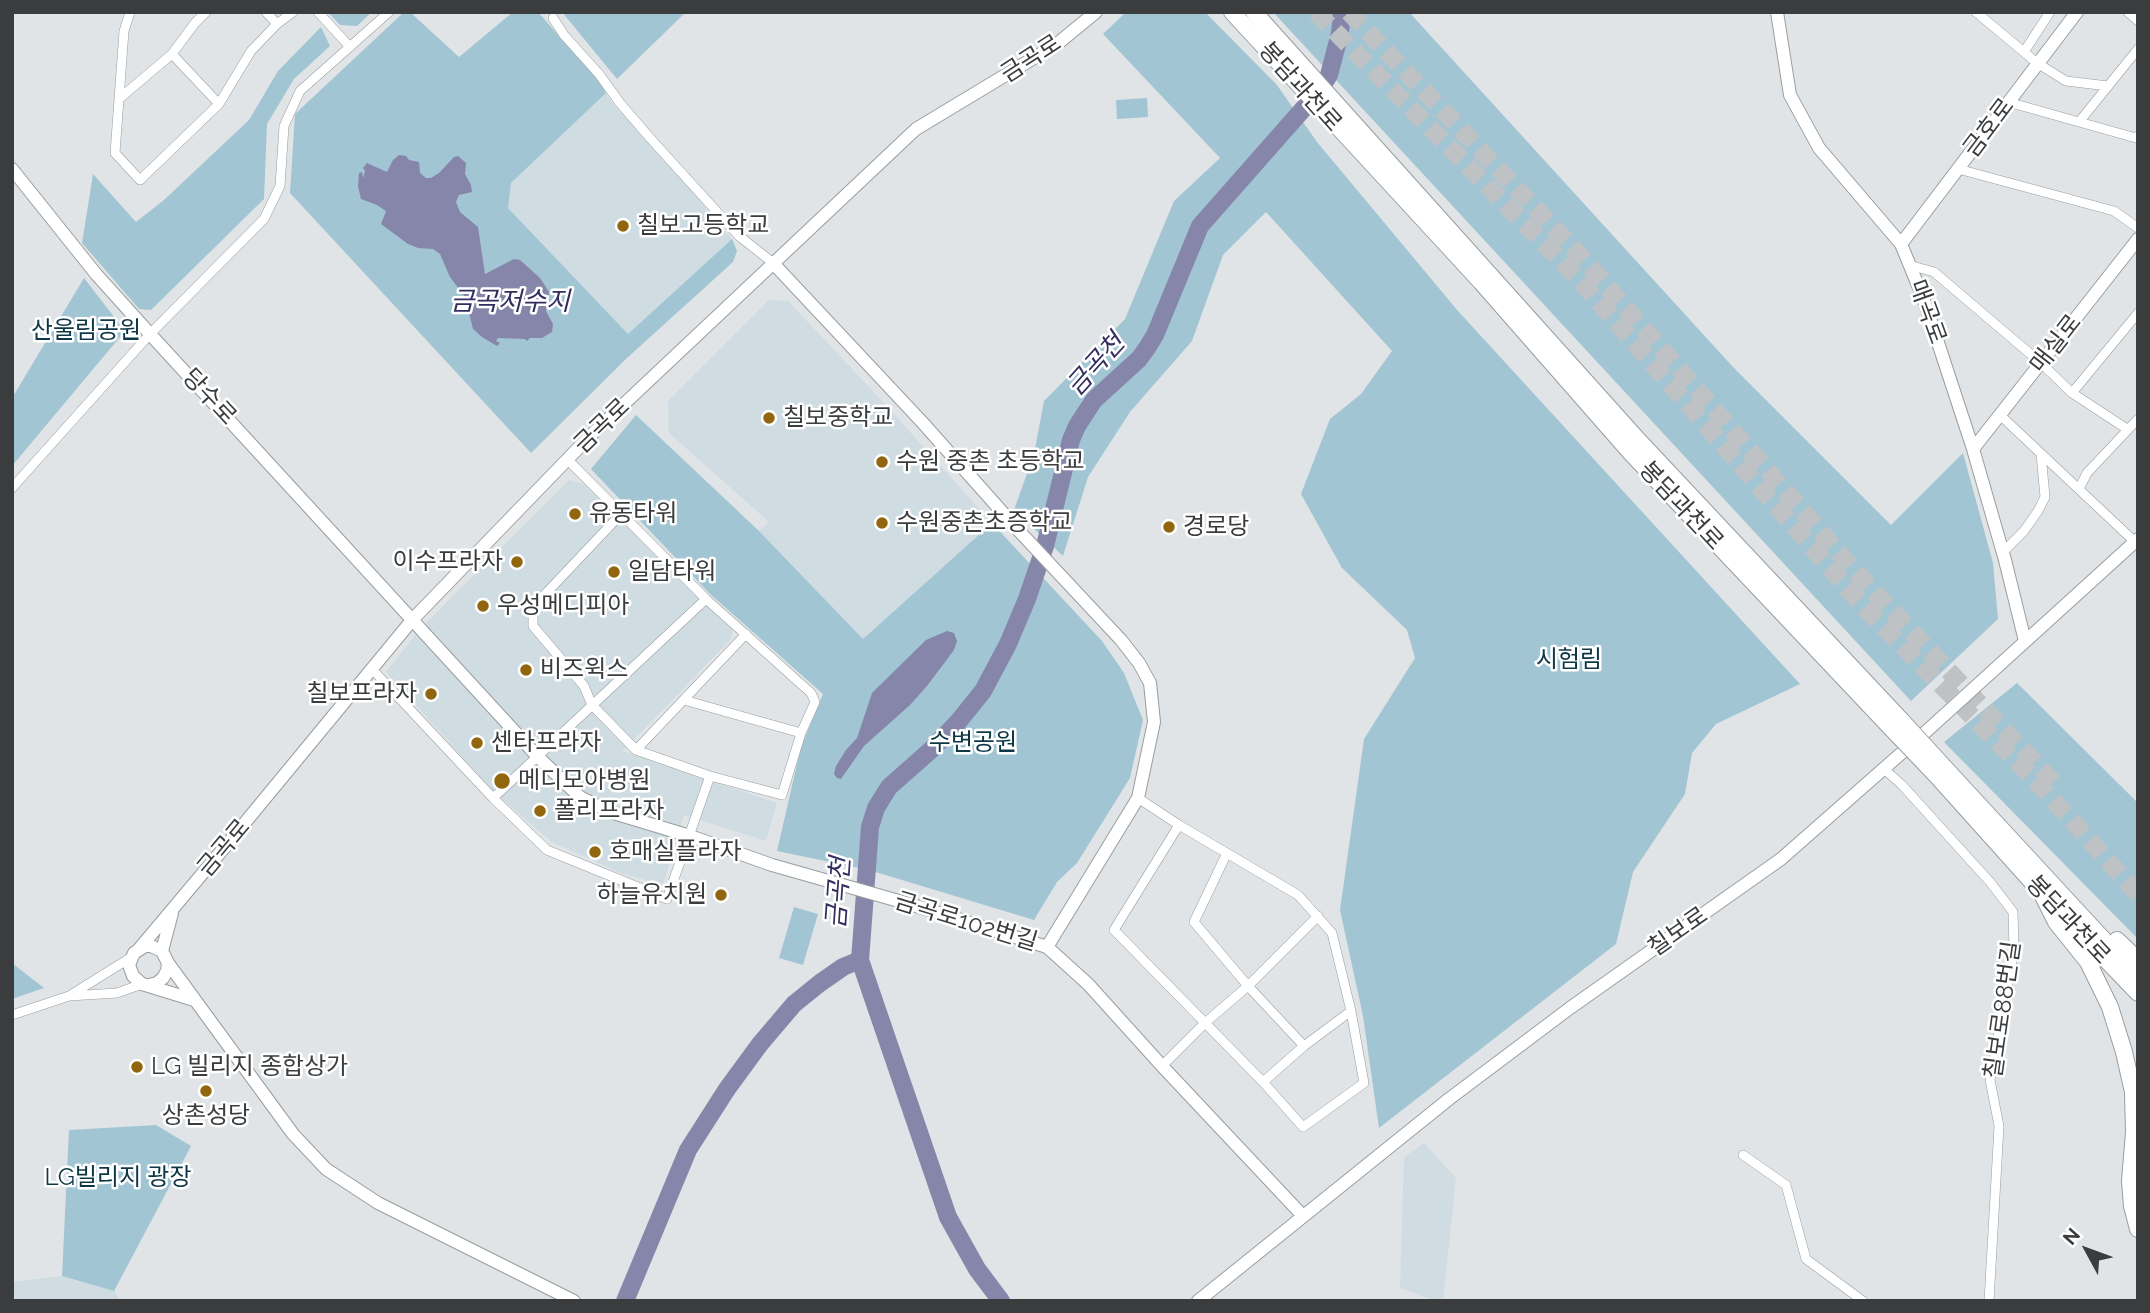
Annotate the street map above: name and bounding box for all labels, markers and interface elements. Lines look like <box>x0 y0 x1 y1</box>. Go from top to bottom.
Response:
street label: 금곡로 <box>995 29 1067 89</box>
street label: 봉담과천로 <box>1252 36 1348 138</box>
street label: 금호로 <box>1958 93 2020 163</box>
place label: 칠보고등학교 <box>637 212 769 240</box>
marker: 칠보고등학교 <box>615 218 631 234</box>
street label: 매곡로 <box>1902 276 1952 348</box>
water label: 금곡저수지 <box>450 286 570 318</box>
street label: 매실로 <box>2024 309 2088 379</box>
park label: 산울림공원 <box>31 317 141 345</box>
water label: 금곡천 <box>1060 328 1132 402</box>
street label: 당수로 <box>176 363 242 431</box>
street label: 금곡로 <box>568 393 636 459</box>
place label: 칠보중학교 <box>783 404 893 432</box>
marker: 칠보중학교 <box>761 410 777 426</box>
place label: 수원 중촌 초등학교 <box>896 448 1085 476</box>
marker: 수원 중촌 초등학교 <box>874 454 890 470</box>
street label: 봉담과천로 <box>1633 456 1729 556</box>
place label: 유동타워 <box>589 500 677 528</box>
marker: 유동타워 <box>567 506 583 522</box>
place label: 수원중촌초증학교 <box>896 509 1073 537</box>
place label: 경로당 <box>1183 513 1249 541</box>
marker: 수원중촌초증학교 <box>874 515 890 531</box>
marker: 경로당 <box>1161 519 1177 535</box>
place label: 이수프라자 <box>393 548 503 576</box>
marker: 이수프라자 <box>509 554 525 570</box>
place label: 일담타워 <box>628 558 716 586</box>
marker: 일담타워 <box>606 564 622 580</box>
place label: 우성메디피아 <box>497 592 629 620</box>
marker: 우성메디피아 <box>475 598 491 614</box>
park label: 시험림 <box>1536 646 1602 674</box>
place label: 비즈윅스 <box>540 656 628 684</box>
marker: 비즈윅스 <box>518 662 534 678</box>
place label: 칠보프라자 <box>307 680 417 708</box>
marker: 칠보프라자 <box>423 686 439 702</box>
place label: 센타프라자 <box>491 729 601 757</box>
park label: 수변공원 <box>929 729 1017 757</box>
marker: 센타프라자 <box>469 735 485 751</box>
place label: 메디모아병원 <box>518 767 650 795</box>
marker: 메디모아병원 <box>492 771 512 791</box>
place label: 폴리프라자 <box>554 797 664 825</box>
marker: 폴리프라자 <box>532 803 548 819</box>
street label: 금곡로 <box>192 813 256 883</box>
place label: 호매실플라자 <box>609 838 741 866</box>
marker: 호매실플라자 <box>587 844 603 860</box>
water label: 금곡천 <box>821 856 857 930</box>
street label: 봉담과천로 <box>2020 870 2116 970</box>
place label: 하늘유치원 <box>597 881 707 909</box>
marker: 하늘유치원 <box>713 887 729 903</box>
street label: 금곡로102번길 <box>891 887 1041 957</box>
street label: 칠보로 <box>1643 901 1713 963</box>
street label: 칠보로88번길 <box>1979 939 2027 1081</box>
place label: LG 빌리지 종합상가 <box>151 1053 348 1081</box>
marker: LG 빌리지 종합상가 <box>129 1059 145 1075</box>
marker: 상촌성당 <box>198 1083 214 1099</box>
place label: 상촌성당 <box>162 1102 250 1130</box>
park label: LG빌리지 광장 <box>44 1164 192 1192</box>
north arrow <box>2052 1215 2122 1285</box>
text: N <box>2058 1224 2084 1249</box>

